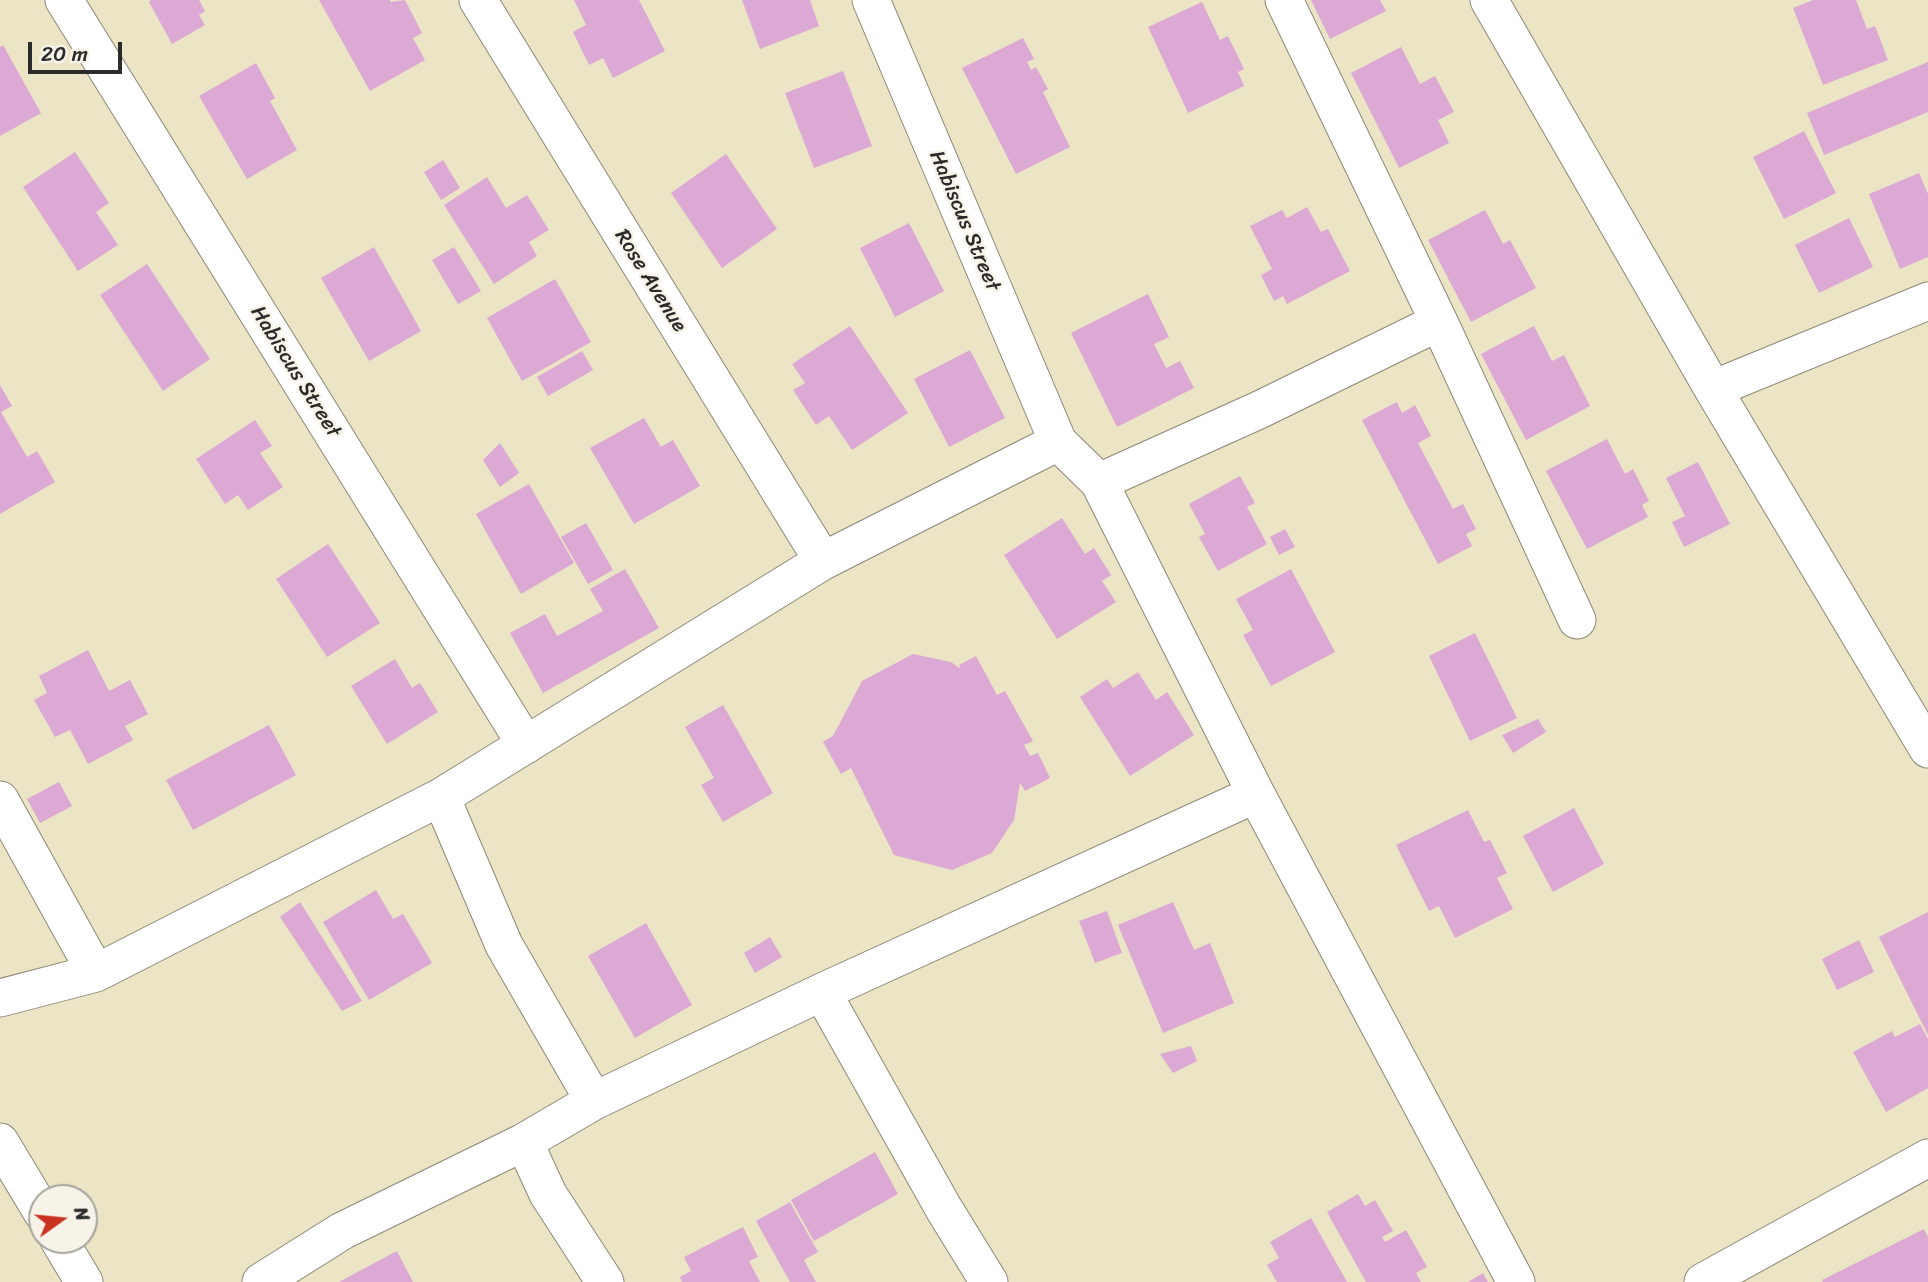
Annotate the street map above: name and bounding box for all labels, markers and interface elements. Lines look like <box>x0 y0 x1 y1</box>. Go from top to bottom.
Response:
scale bar <box>32 28 126 72</box>
text: 20 m <box>41 35 88 73</box>
street label: Habiscus Street <box>923 147 1005 295</box>
street label: Rose Avenue <box>608 225 692 337</box>
street label: Habiscus Street <box>244 302 346 442</box>
north arrow <box>28 1184 98 1254</box>
text: N <box>64 1203 99 1225</box>

